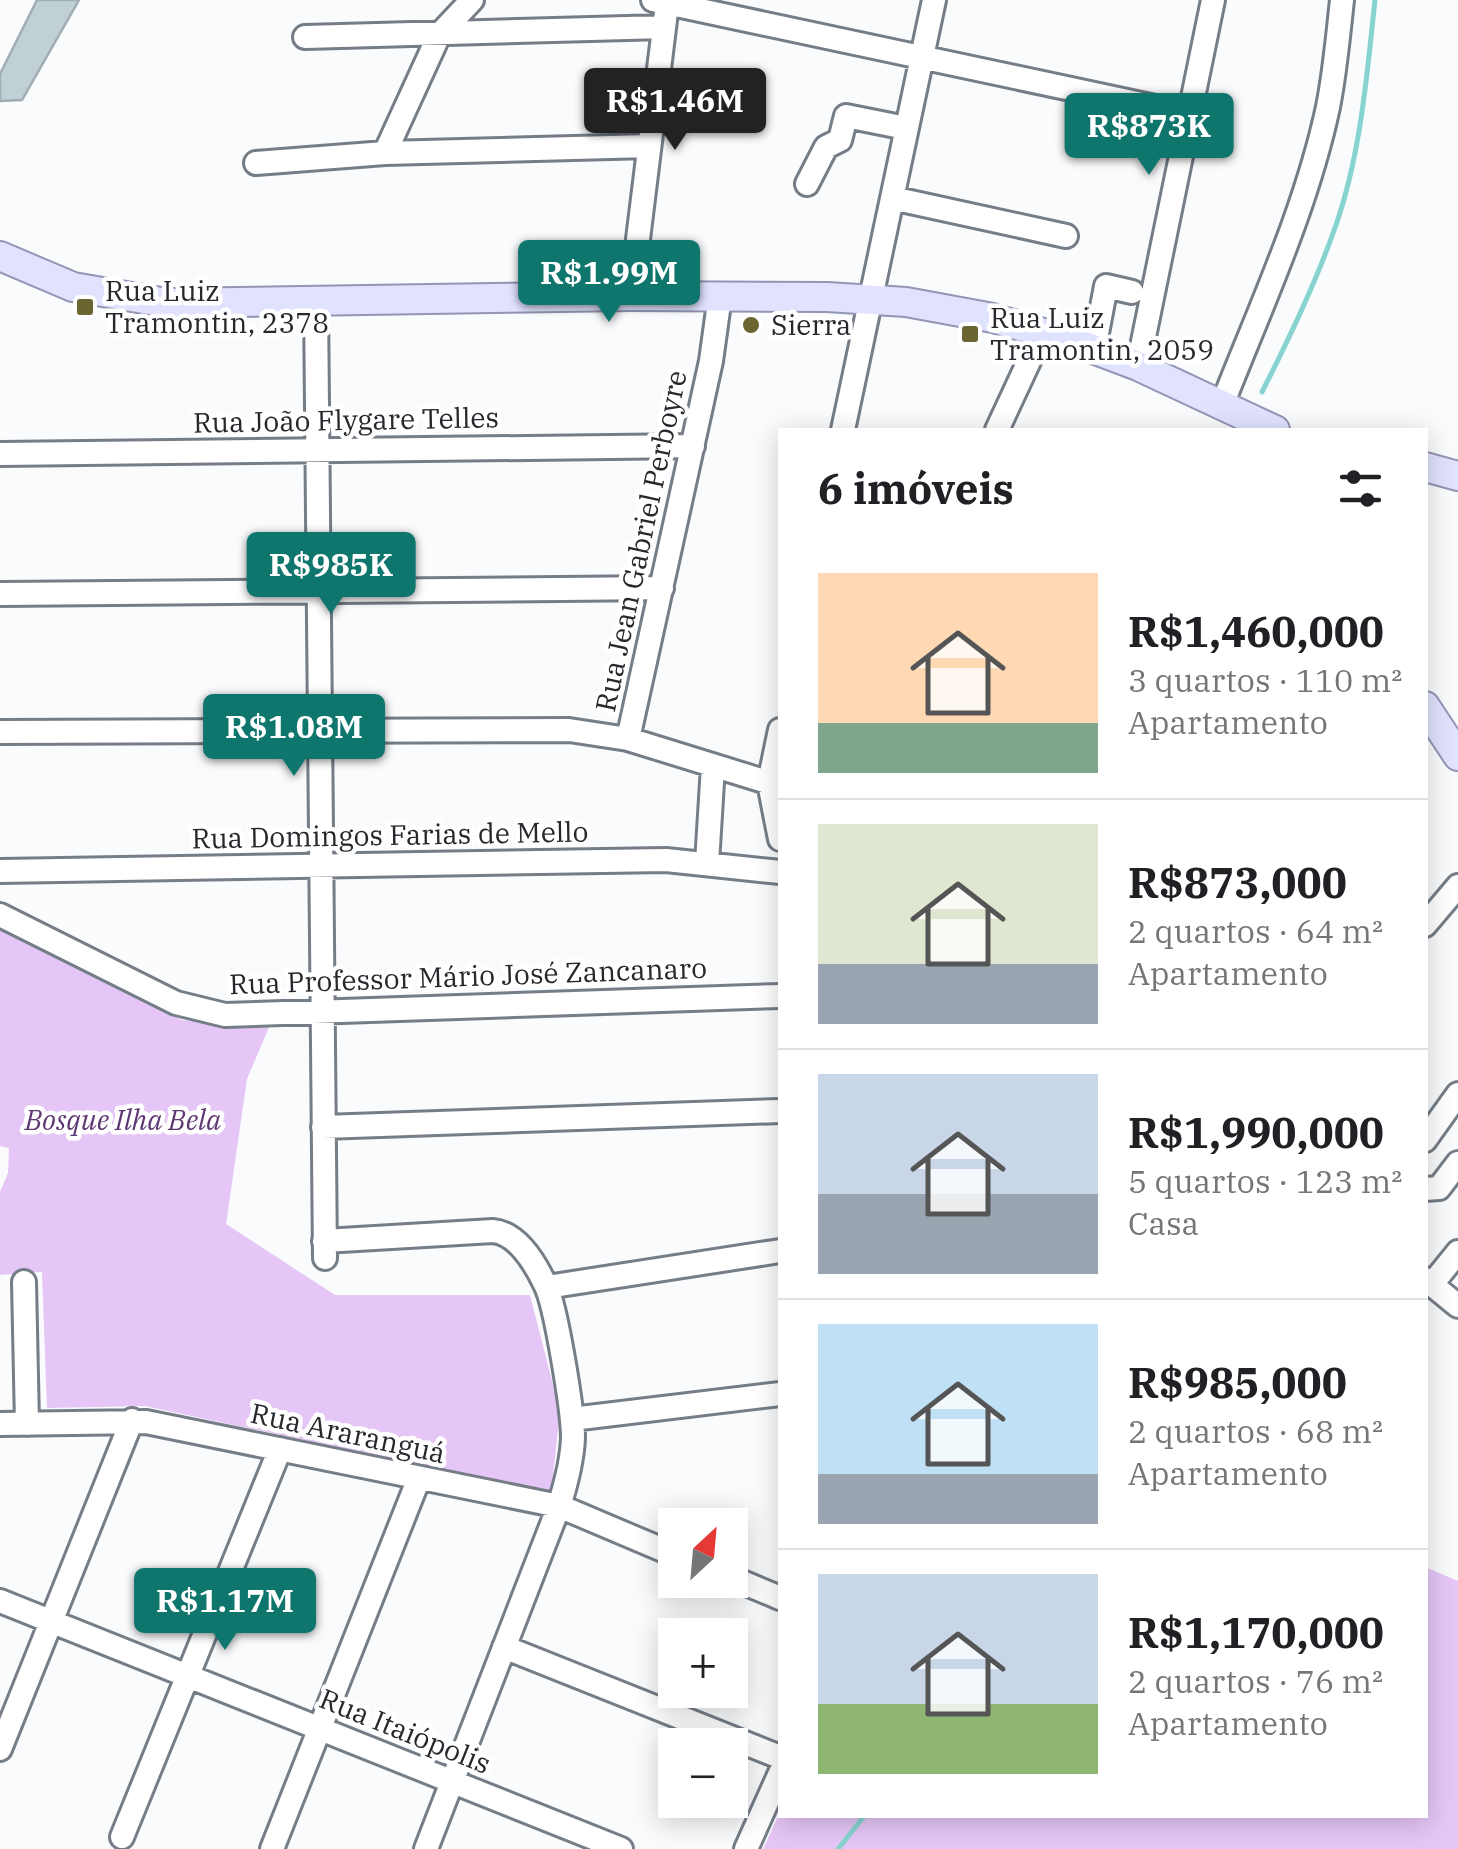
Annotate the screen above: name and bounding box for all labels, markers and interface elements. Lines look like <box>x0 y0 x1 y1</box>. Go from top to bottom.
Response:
pin: R$1.46M <box>583 68 767 153</box>
text: R$1.46M <box>606 79 744 121</box>
pin: R$873K <box>1068 93 1230 178</box>
text: R$873K <box>1087 104 1211 146</box>
pin: R$1.99M <box>517 240 701 325</box>
text: R$1.99M <box>540 251 678 293</box>
place label: Rua Luiz Tramontin, 2378 <box>105 272 329 341</box>
marker: Rua Luiz Tramontin, 2378 <box>74 296 96 318</box>
place label: Rua Luiz Tramontin, 2059 <box>990 299 1214 368</box>
place label: Sierra <box>771 306 851 343</box>
marker: Sierra <box>740 314 762 336</box>
marker: Rua Luiz Tramontin, 2059 <box>959 323 981 345</box>
street label: Rua Jean Gabriel Perboyre <box>586 367 695 715</box>
street label: Rua João Flygare Telles <box>193 398 499 441</box>
text: 6 imóveis <box>818 461 1014 516</box>
icon: filters <box>1333 461 1388 516</box>
pin: R$985K <box>250 532 412 617</box>
text: R$985K <box>269 543 393 585</box>
text: R$1,460,000 <box>1128 604 1384 659</box>
icon: home <box>898 613 1018 733</box>
text: 3 quartos · 110 m² <box>1128 659 1402 701</box>
pin: R$1.08M <box>202 694 386 779</box>
text: Apartamento <box>1128 701 1328 743</box>
text: R$1.08M <box>225 705 363 747</box>
street label: Rua Domingos Farias de Mello <box>191 813 589 856</box>
text: R$873,000 <box>1128 855 1347 910</box>
icon: home <box>898 864 1018 984</box>
text: 2 quartos · 64 m² <box>1128 910 1383 952</box>
street label: Rua Professor Mário José Zancanaro <box>228 949 708 1002</box>
text: Apartamento <box>1128 952 1328 994</box>
park label: Bosque Ilha Bela <box>24 1101 221 1138</box>
text: R$1,990,000 <box>1128 1105 1384 1160</box>
icon: home <box>898 1114 1018 1234</box>
text: 5 quartos · 123 m² <box>1128 1160 1402 1202</box>
text: Casa <box>1128 1202 1199 1244</box>
text: R$985,000 <box>1128 1355 1347 1410</box>
icon: home <box>898 1364 1018 1484</box>
street label: Rua Araranguá <box>247 1394 449 1471</box>
text: 2 quartos · 68 m² <box>1128 1410 1383 1452</box>
text: Apartamento <box>1128 1452 1328 1494</box>
north arrow <box>658 1508 748 1598</box>
map controls <box>658 1508 748 1818</box>
pin: R$1.17M <box>133 1568 317 1653</box>
text: R$1.17M <box>156 1579 294 1621</box>
text: R$1,170,000 <box>1128 1605 1384 1660</box>
icon: home <box>898 1614 1018 1734</box>
button: + <box>658 1618 748 1708</box>
text: 2 quartos · 76 m² <box>1128 1660 1383 1702</box>
street label: Rua Itaiópolis <box>314 1679 496 1782</box>
text: Apartamento <box>1128 1702 1328 1744</box>
button: − <box>658 1728 748 1818</box>

